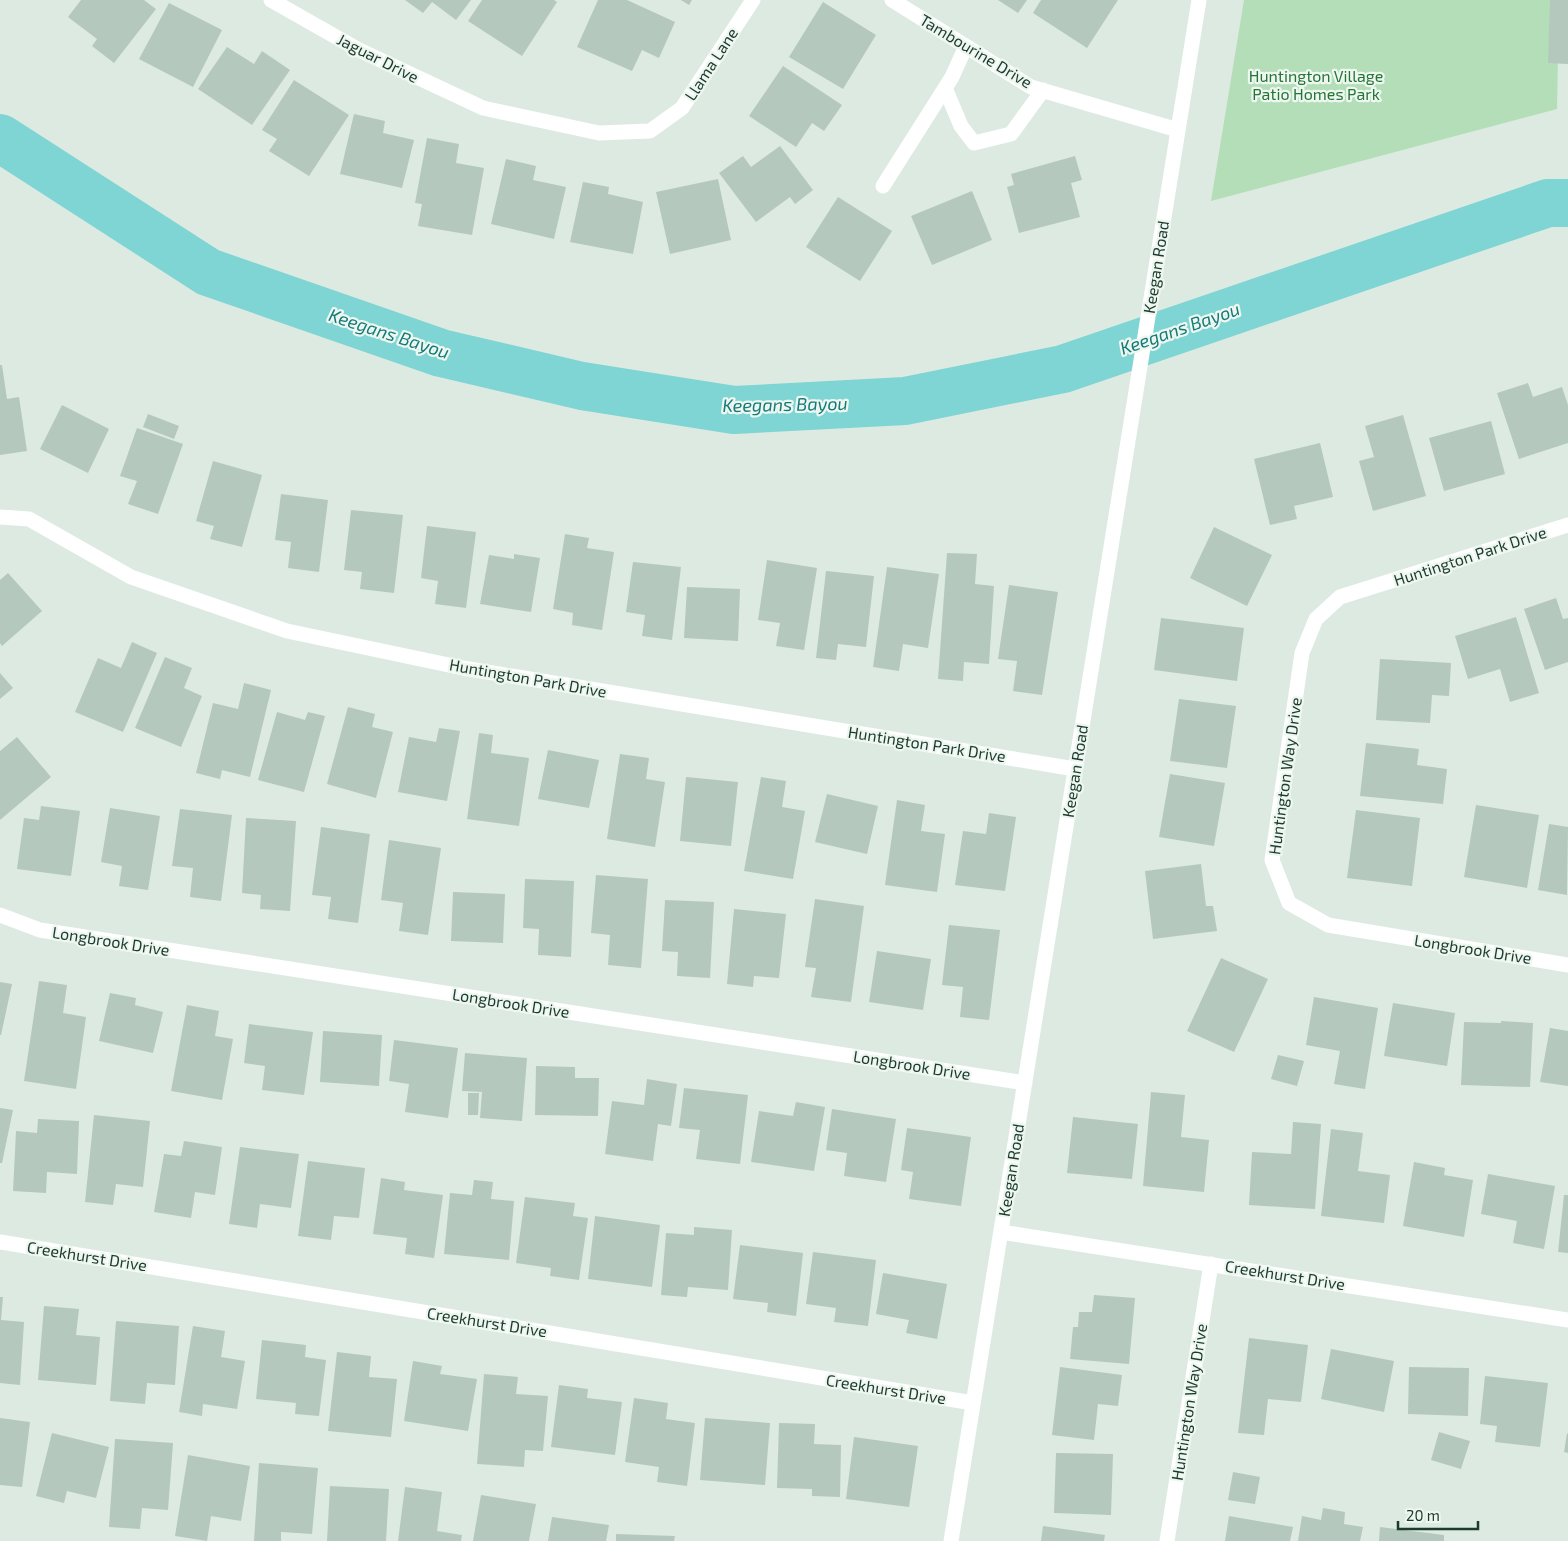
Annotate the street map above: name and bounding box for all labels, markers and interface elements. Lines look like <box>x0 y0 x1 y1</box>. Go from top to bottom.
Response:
street label: Tambourine Drive <box>917 10 1036 92</box>
street label: Llama Lane <box>680 24 741 104</box>
street label: Jaguar Drive <box>334 29 422 86</box>
park label: Huntington Village Patio Homes Park <box>1249 66 1383 103</box>
street label: Keegan Road <box>1139 219 1172 315</box>
water label: Keegans Bayou <box>1117 297 1243 359</box>
water label: Keegans Bayou <box>326 303 452 363</box>
water label: Keegans Bayou <box>722 392 848 416</box>
street label: Huntington Park Drive <box>1391 522 1549 589</box>
street label: Huntington Park Drive <box>448 654 608 701</box>
street label: Huntington Way Drive <box>1264 696 1305 856</box>
street label: Huntington Park Drive <box>847 722 1007 765</box>
street label: Keegan Road <box>1058 723 1091 819</box>
street label: Longbrook Drive <box>51 922 171 959</box>
street label: Longbrook Drive <box>1413 930 1533 967</box>
street label: Longbrook Drive <box>451 984 571 1021</box>
street label: Longbrook Drive <box>852 1046 972 1083</box>
street label: Keegan Road <box>994 1122 1027 1218</box>
street label: Creekhurst Drive <box>26 1237 148 1274</box>
street label: Creekhurst Drive <box>1224 1256 1346 1293</box>
street label: Creekhurst Drive <box>426 1303 548 1340</box>
street label: Huntington Way Drive <box>1167 1322 1210 1482</box>
street label: Creekhurst Drive <box>825 1370 947 1407</box>
scale bar <box>1398 1498 1478 1530</box>
text: 20 m <box>1406 1506 1440 1524</box>

